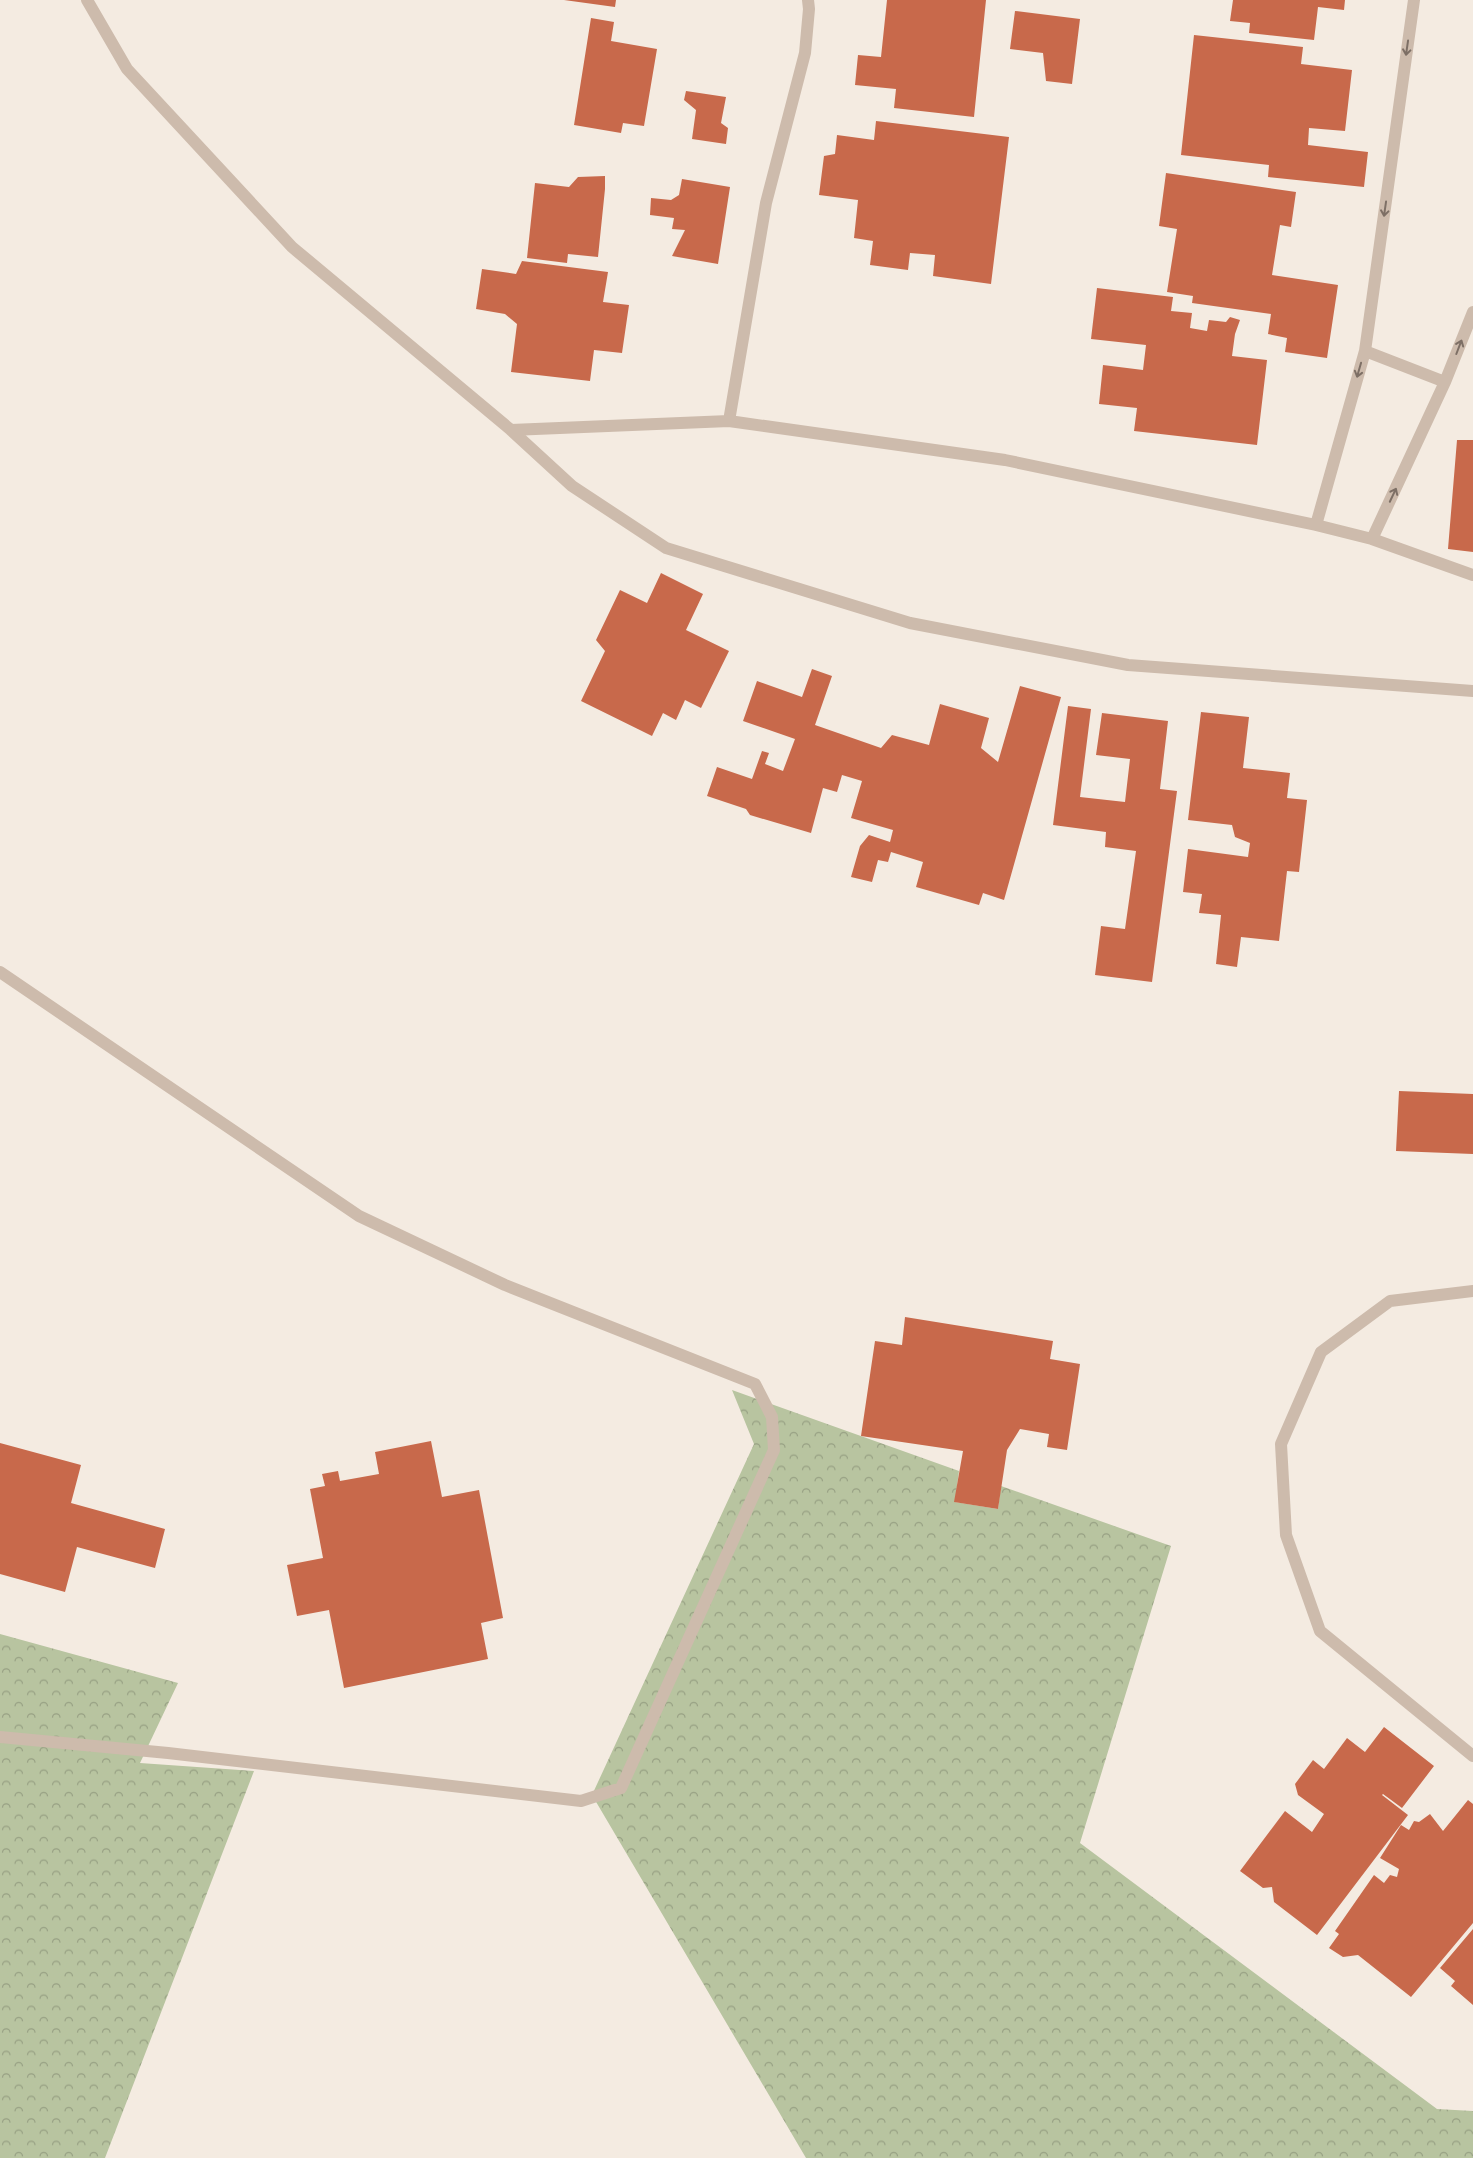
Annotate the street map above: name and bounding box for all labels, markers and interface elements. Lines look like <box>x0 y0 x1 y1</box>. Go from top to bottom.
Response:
one-way arrow <box>1402 40 1412 56</box>
one-way arrow <box>1379 201 1389 217</box>
one-way arrow <box>1455 340 1464 355</box>
one-way arrow <box>1354 361 1364 377</box>
one-way arrow <box>1388 488 1398 503</box>

